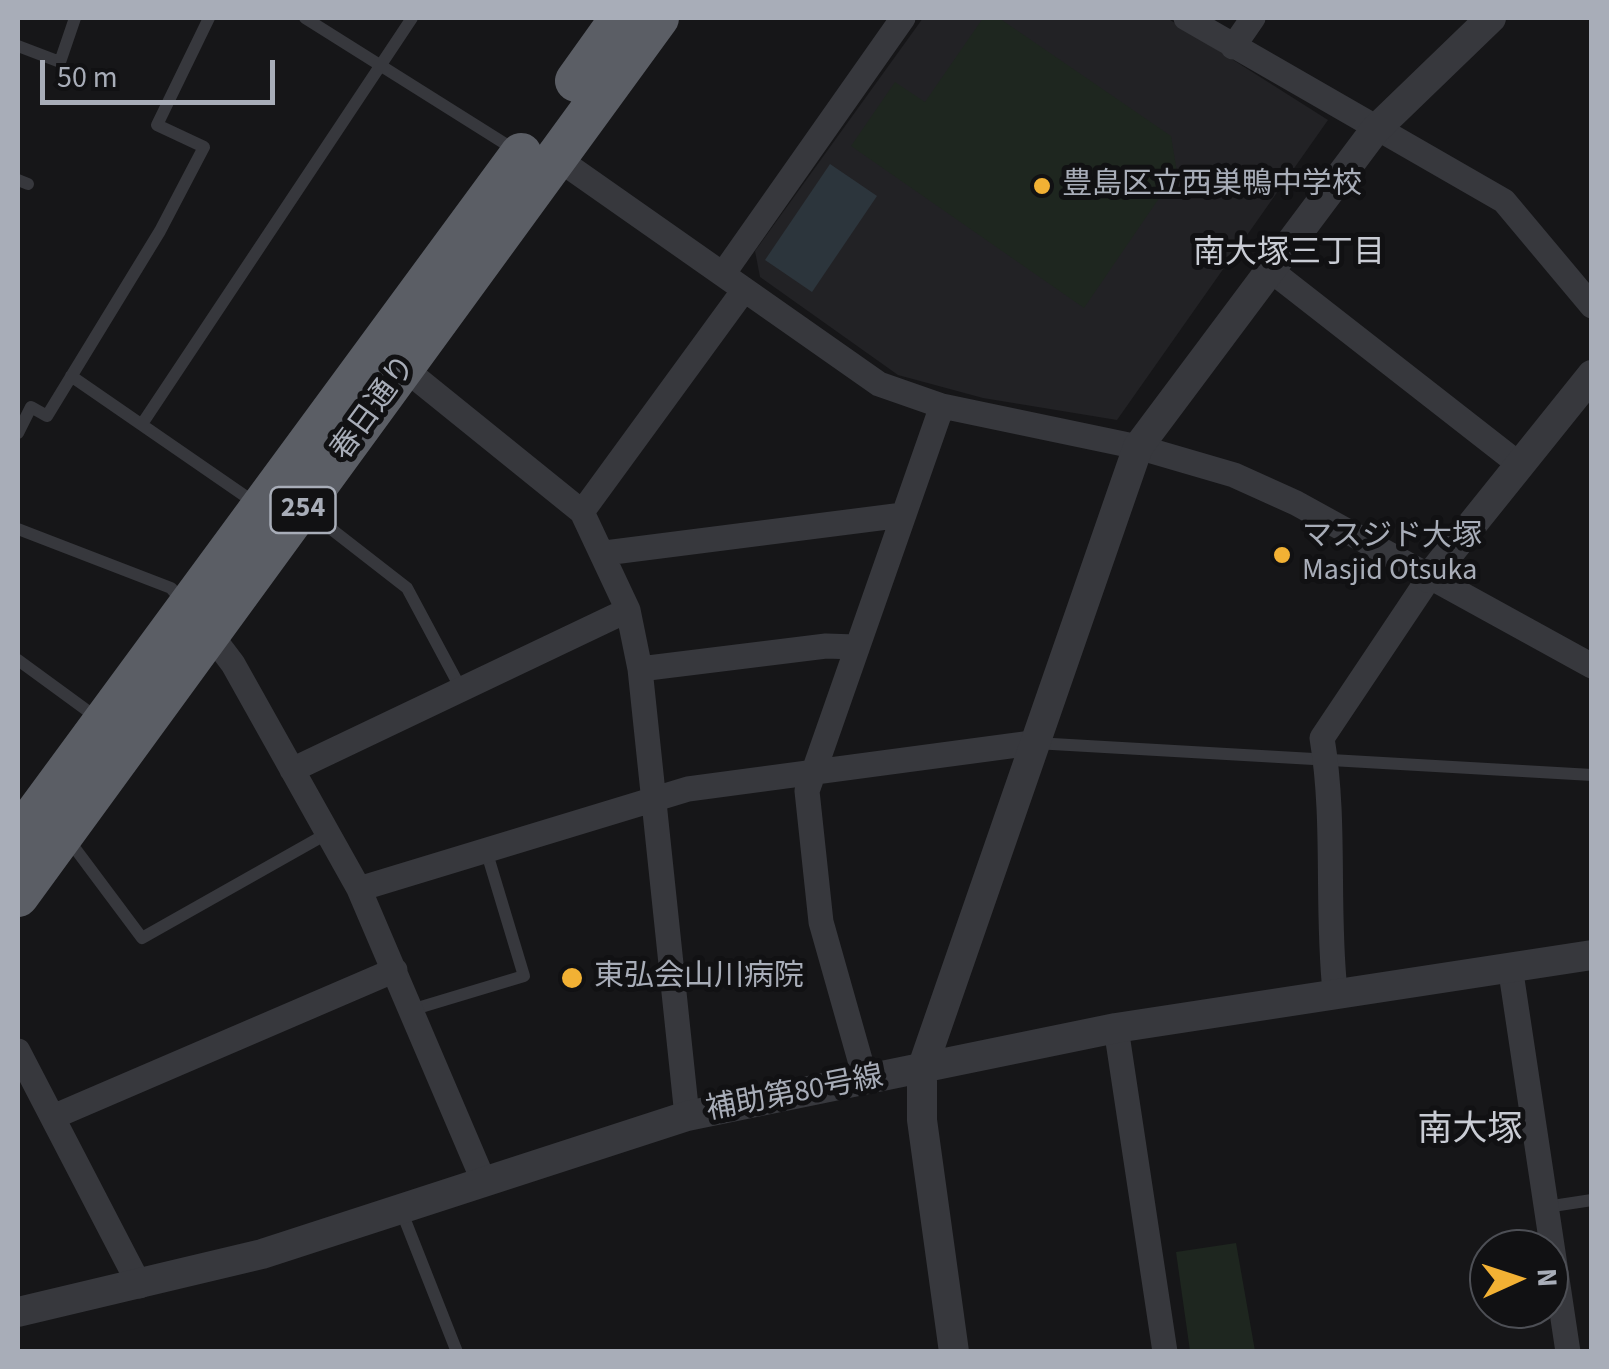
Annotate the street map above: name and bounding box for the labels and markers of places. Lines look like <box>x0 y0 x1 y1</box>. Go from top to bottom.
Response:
place label: 豊島区立西巣鴨中学校 <box>1062 168 1362 204</box>
marker: 豊島区立西巣鴨中学校 <box>1031 175 1053 197</box>
place label: マスジド大塚 Masjid Otsuka <box>1302 520 1482 590</box>
marker: マスジド大塚 Masjid Otsuka <box>1271 544 1293 566</box>
place label: 東弘会山川病院 <box>594 960 804 996</box>
marker: 東弘会山川病院 <box>559 965 585 991</box>

